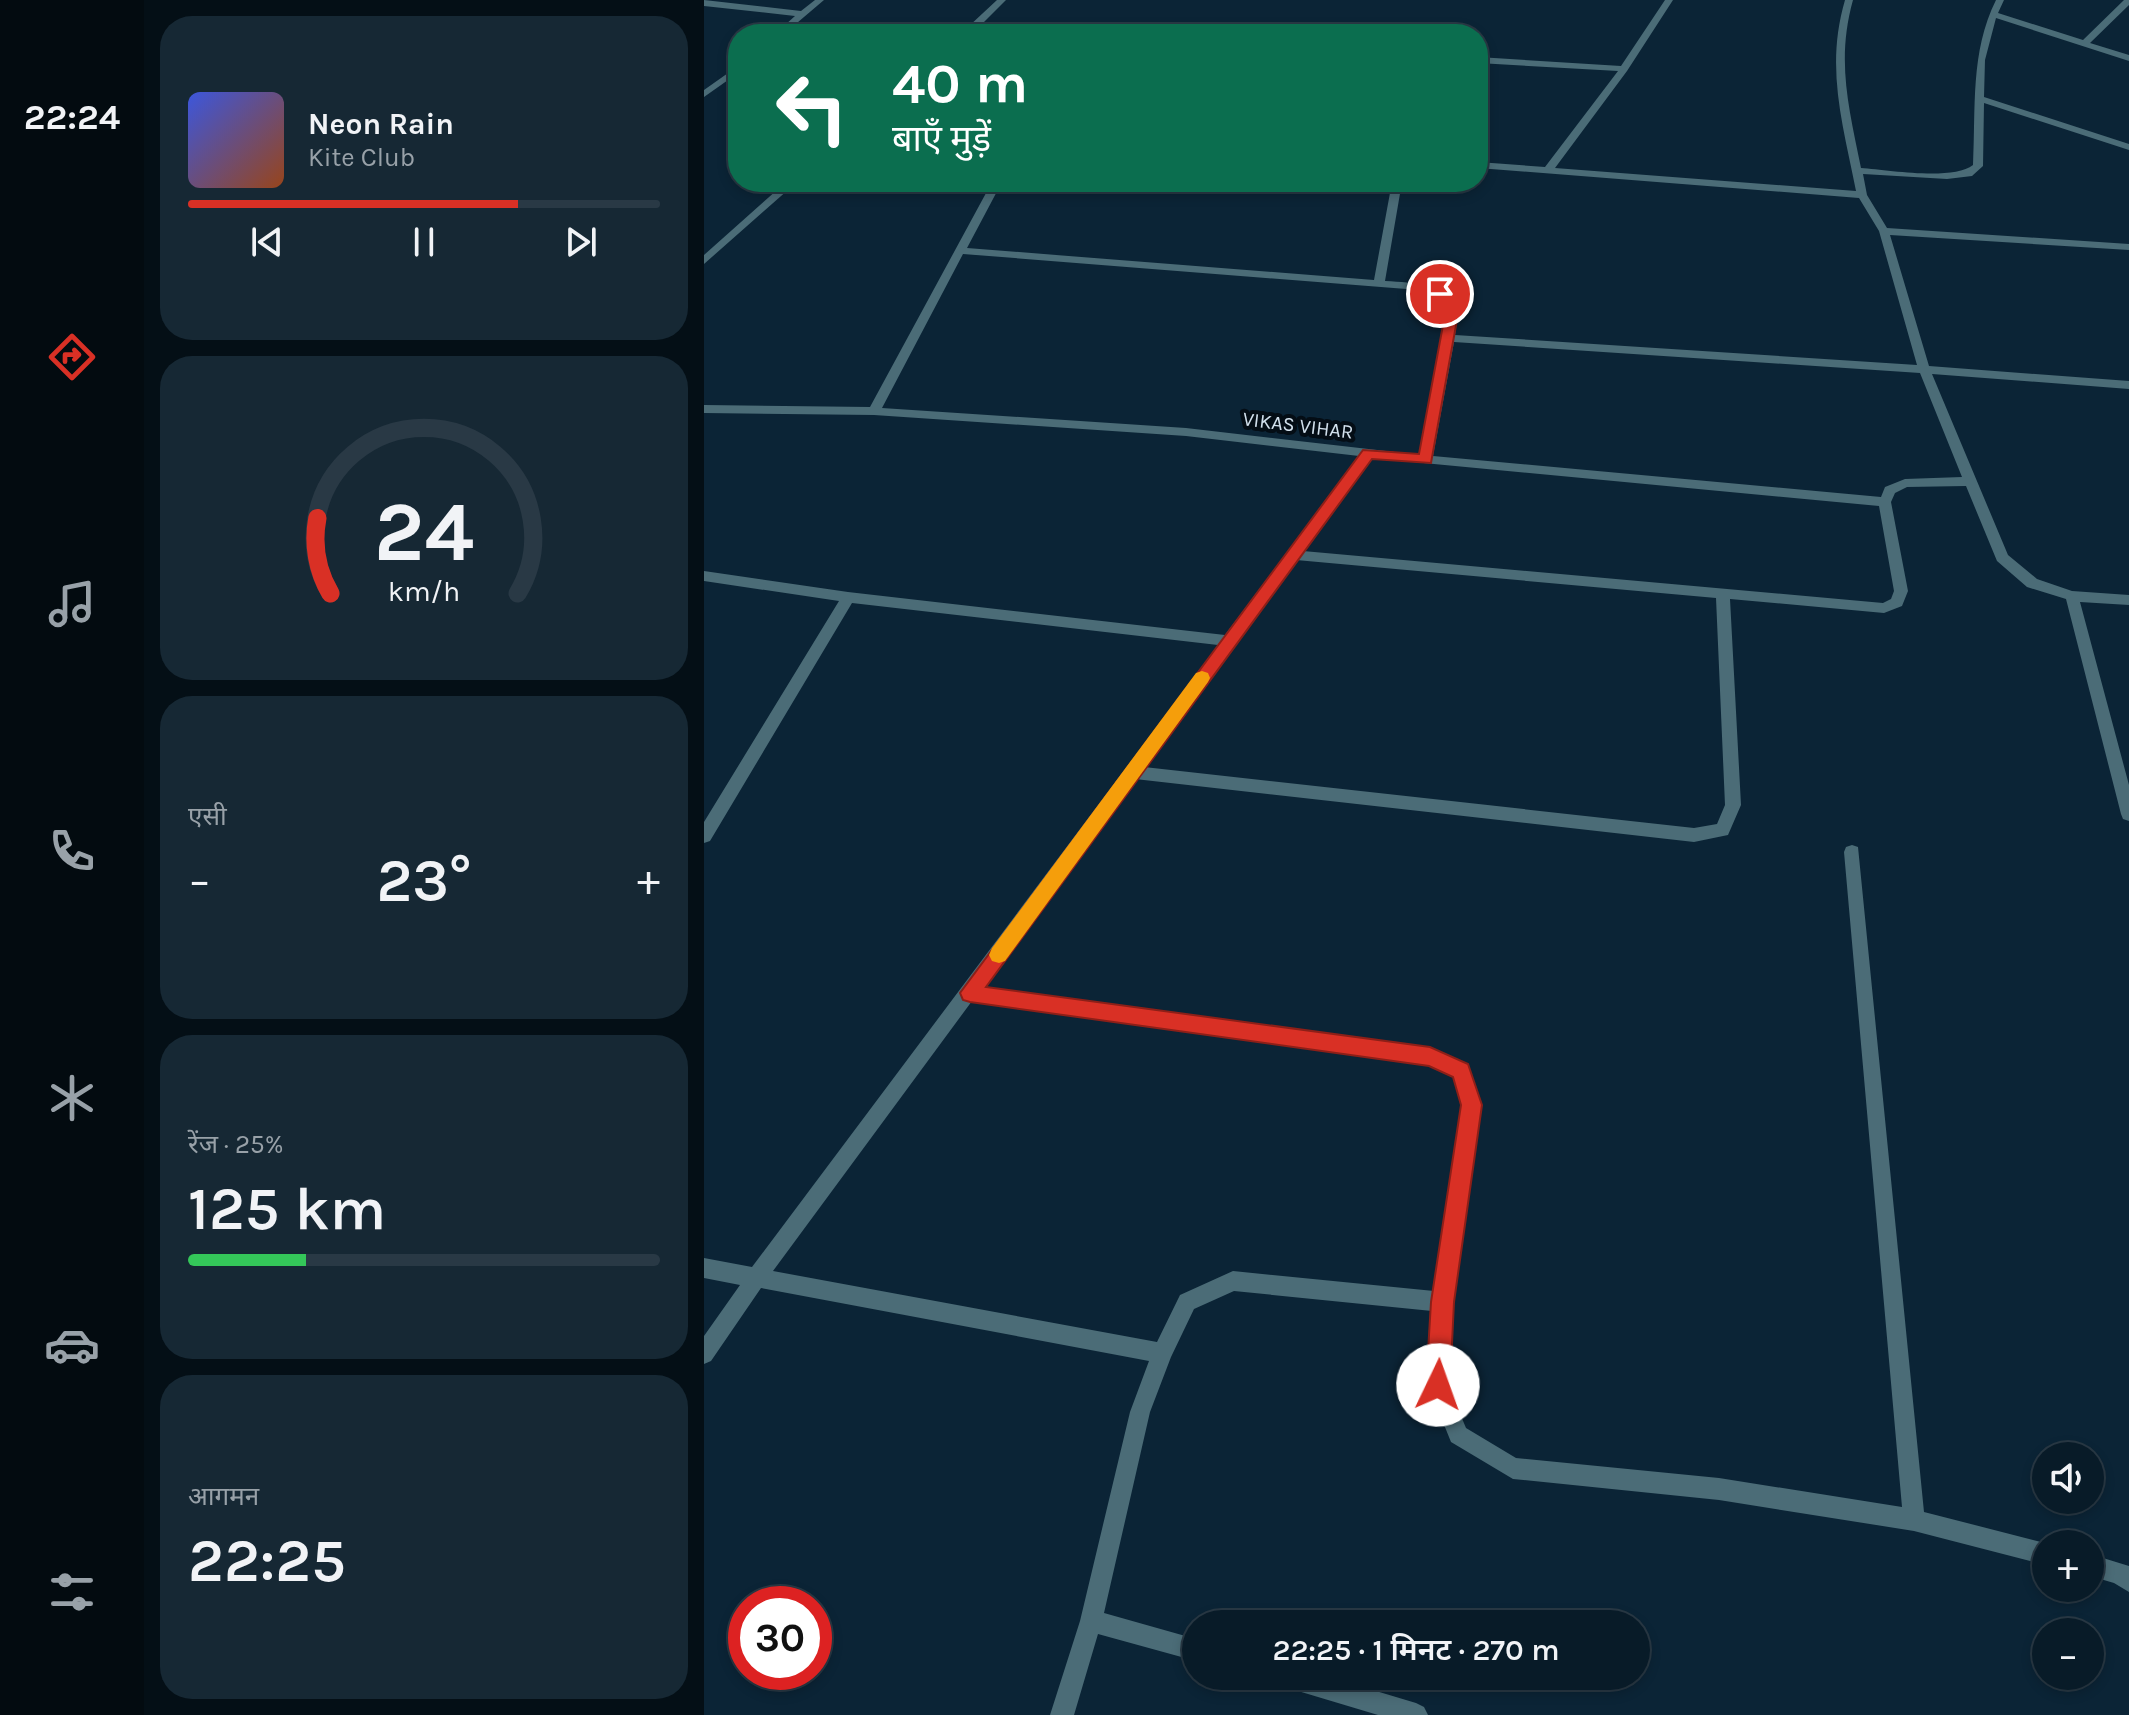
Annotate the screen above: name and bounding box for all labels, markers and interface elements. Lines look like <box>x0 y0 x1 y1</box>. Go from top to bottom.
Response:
text: 40 m <box>892 51 1028 116</box>
icon: left <box>760 56 864 160</box>
text: 22:24 <box>24 96 120 138</box>
text: Neon Rain <box>308 106 454 142</box>
text: बाएँ मुड़ें <box>892 118 991 160</box>
text: Kite Club <box>308 142 415 173</box>
icon: previous <box>245 220 289 264</box>
icon: pause <box>402 220 446 264</box>
icon: next <box>559 220 603 264</box>
pin <box>1406 260 1474 328</box>
icon: arrive <box>1418 272 1462 316</box>
icon: directions <box>44 329 100 385</box>
street label: VIKAS VIHAR <box>1241 407 1355 444</box>
text: 24 <box>374 483 474 580</box>
text: km/h <box>388 575 460 608</box>
icon: music <box>44 576 100 632</box>
text: एसी <box>188 801 227 832</box>
icon: phone <box>44 823 100 879</box>
text: 23° <box>376 846 472 916</box>
text: − <box>188 855 211 906</box>
text: + <box>637 855 660 906</box>
icon: climate <box>44 1070 100 1126</box>
text: रेंज · 25% <box>188 1129 284 1160</box>
text: 125 km <box>188 1174 386 1244</box>
icon: car <box>44 1317 100 1373</box>
position arrow <box>1396 1343 1480 1427</box>
map controls <box>2032 1442 2104 1690</box>
button: sound <box>2032 1442 2104 1514</box>
text: आगमन <box>188 1481 259 1512</box>
text: 22:25 <box>188 1526 346 1596</box>
button: + <box>2032 1530 2104 1602</box>
icon: filters <box>44 1564 100 1620</box>
speed limit sign: 30 <box>728 1586 832 1690</box>
button: − <box>2032 1618 2104 1690</box>
text: 22:25 · 1 मिनट · 270 m <box>1272 1632 1560 1668</box>

